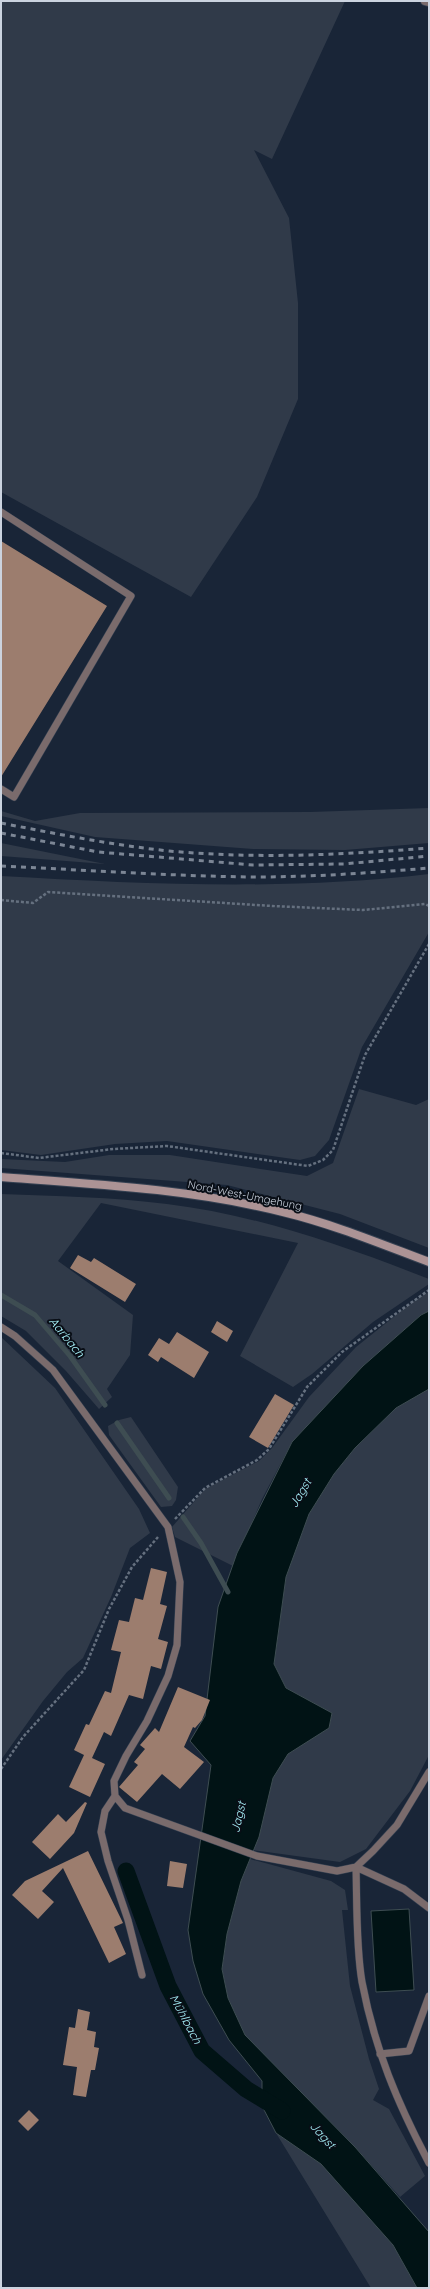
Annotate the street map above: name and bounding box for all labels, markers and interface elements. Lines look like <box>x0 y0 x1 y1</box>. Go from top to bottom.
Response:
street label: Nord-West-Umgehung <box>187 1177 303 1213</box>
water label: Aarbach <box>46 1314 88 1360</box>
water label: Jagst <box>286 1474 315 1510</box>
water label: Jagst <box>227 1798 249 1834</box>
water label: Mühlbach <box>167 1992 205 2046</box>
water label: Jagst <box>307 2118 340 2153</box>

